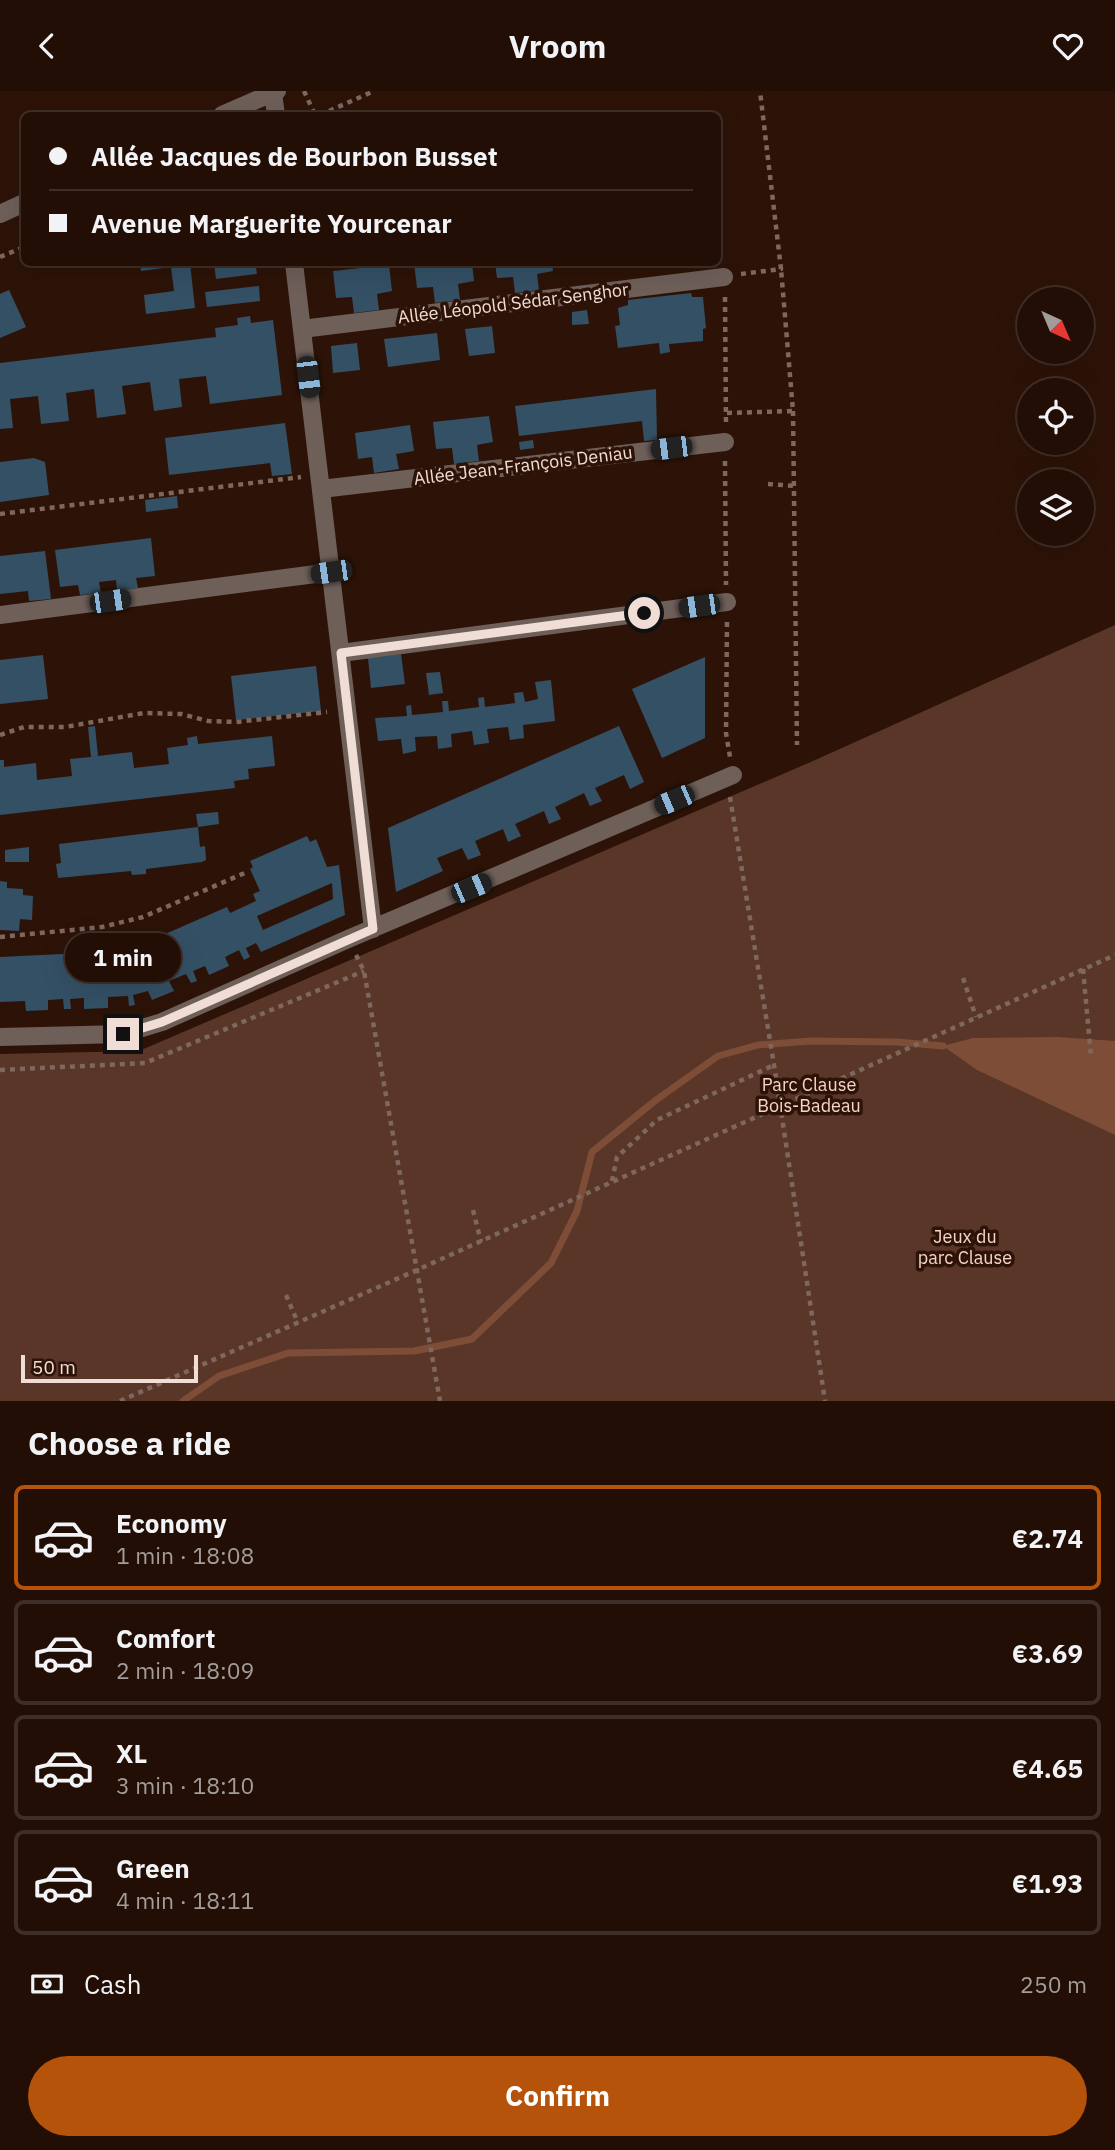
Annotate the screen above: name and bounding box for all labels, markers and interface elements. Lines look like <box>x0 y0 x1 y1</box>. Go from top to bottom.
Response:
text: Vroom <box>509 25 606 67</box>
icon: back <box>28 27 66 65</box>
icon: heart <box>1049 27 1087 65</box>
text: Allée Jacques de Bourbon Busset <box>91 139 498 173</box>
text: Avenue Marguerite Yourcenar <box>91 206 452 240</box>
street label: Allée Léopold Sédar Senghor <box>396 277 630 329</box>
north arrow <box>1017 287 1094 364</box>
map controls <box>1017 287 1094 546</box>
car <box>296 355 321 399</box>
button: locate <box>1017 378 1094 455</box>
car <box>649 435 694 461</box>
street label: Allée Jean-François Deniau <box>412 440 634 490</box>
button: layers <box>1017 469 1094 546</box>
car <box>309 559 354 585</box>
car <box>88 588 133 614</box>
car <box>677 593 722 619</box>
route start <box>628 597 660 629</box>
car <box>651 782 698 818</box>
car <box>448 870 495 906</box>
callout: 1 min <box>65 933 181 981</box>
text: 1 min <box>93 942 153 972</box>
route end <box>107 1018 139 1050</box>
park label: Parc Clause Bois-Badeau <box>757 1073 861 1117</box>
park label: Jeux du parc Clause <box>918 1225 1012 1269</box>
scale bar <box>21 1352 198 1384</box>
text: 50 m <box>32 1355 76 1379</box>
text: Choose a ride <box>28 1422 231 1464</box>
icon: car <box>32 1506 95 1569</box>
text: Economy <box>116 1506 227 1540</box>
text: €2.74 <box>1012 1521 1083 1555</box>
text: 1 min · 18:08 <box>116 1540 254 1570</box>
icon: car <box>32 1621 95 1684</box>
text: Comfort <box>116 1621 215 1655</box>
text: €3.69 <box>1012 1636 1083 1670</box>
text: 2 min · 18:09 <box>116 1655 254 1685</box>
icon: car <box>32 1736 95 1799</box>
text: XL <box>116 1736 147 1770</box>
text: €4.65 <box>1012 1751 1083 1785</box>
text: 3 min · 18:10 <box>116 1770 254 1800</box>
icon: car <box>32 1851 95 1914</box>
text: Green <box>116 1851 190 1885</box>
text: €1.93 <box>1012 1866 1083 1900</box>
text: 4 min · 18:11 <box>116 1885 254 1915</box>
icon: cash <box>28 1965 66 2003</box>
text: Cash <box>84 1967 141 2001</box>
text: 250 m <box>1020 1969 1087 1999</box>
button: Confirm <box>28 2056 1087 2136</box>

